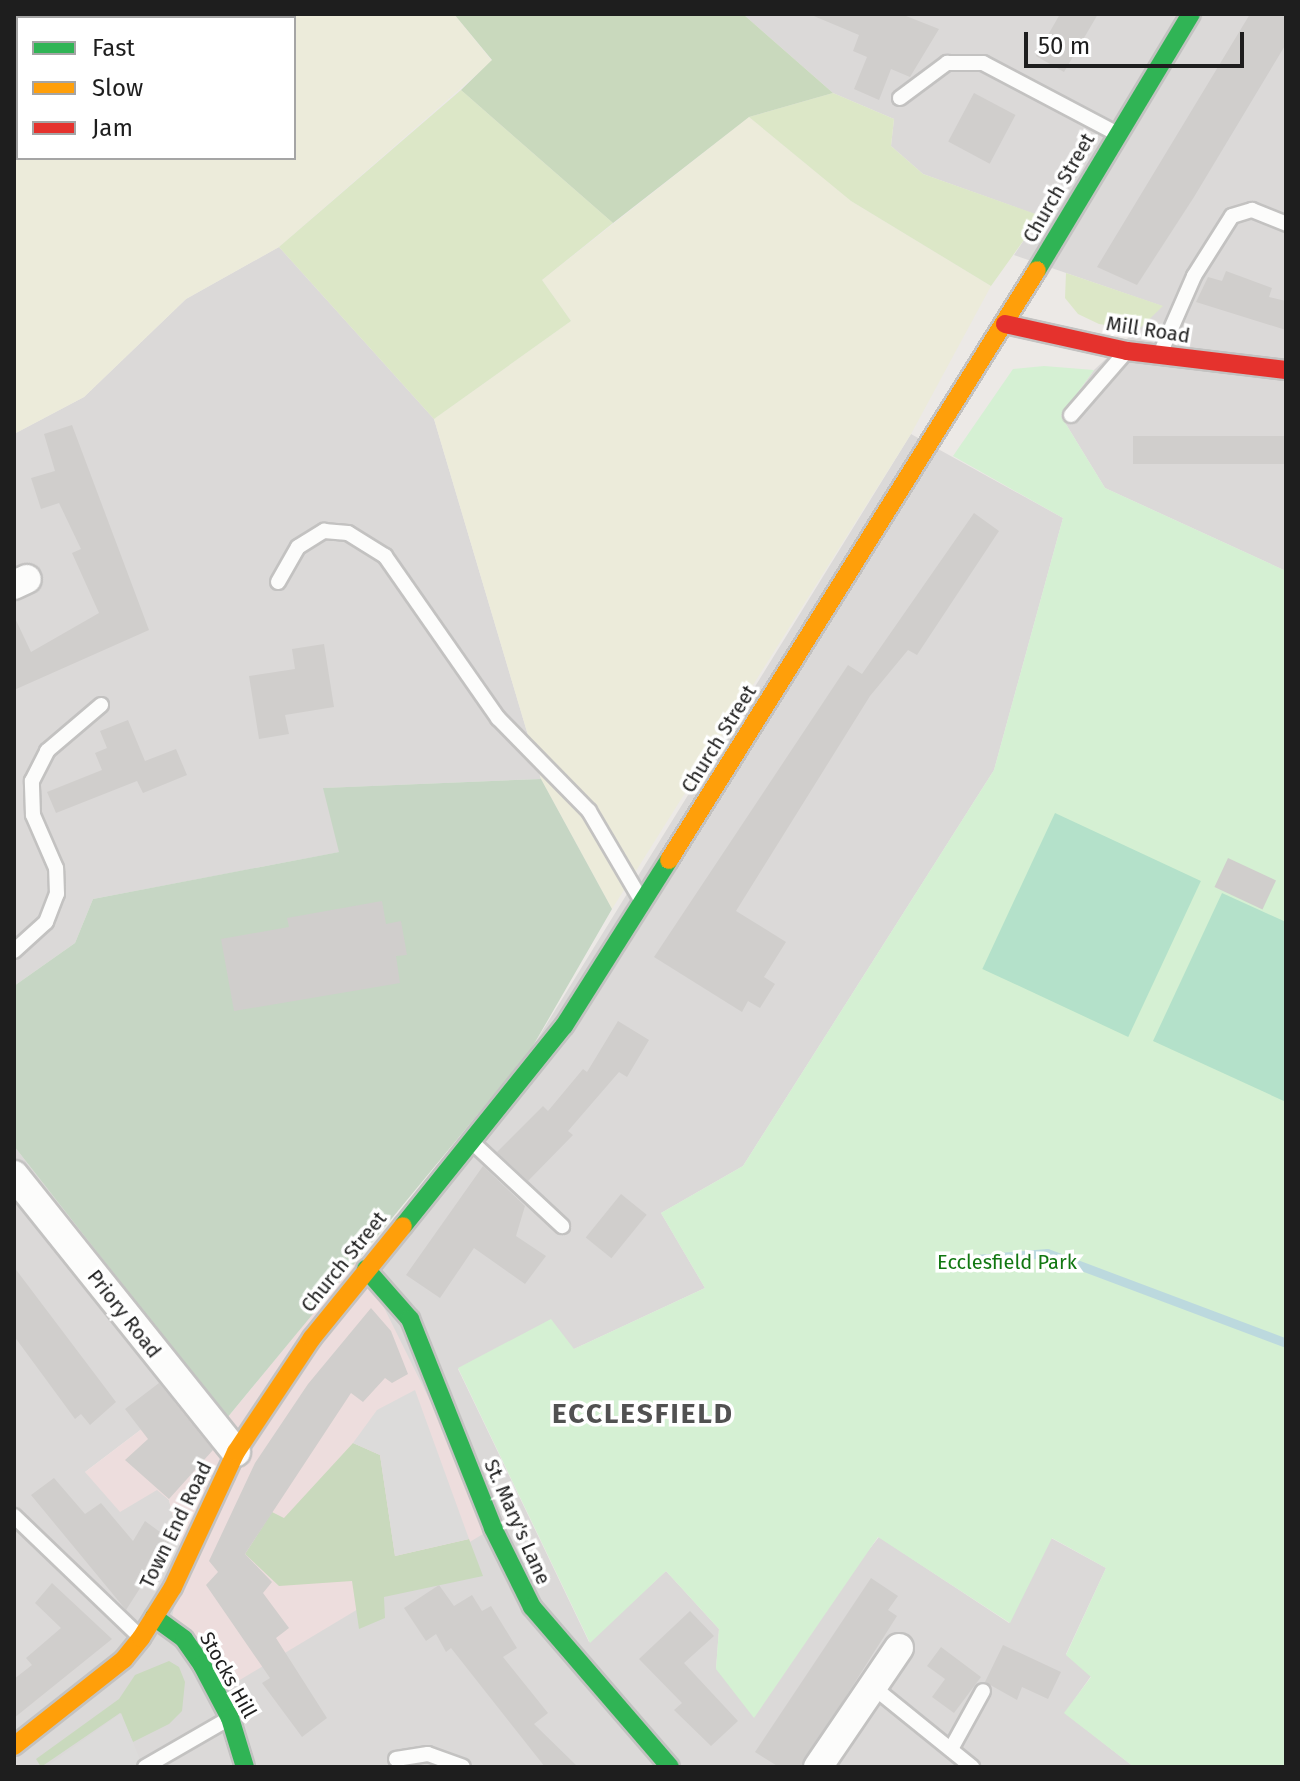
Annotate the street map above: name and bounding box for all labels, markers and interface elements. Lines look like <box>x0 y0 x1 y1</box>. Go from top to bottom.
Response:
legend <box>16 16 296 160</box>
scale bar <box>1028 16 1248 66</box>
text: 50 m <box>1038 32 1090 60</box>
text: Fast <box>92 34 135 62</box>
text: Slow <box>92 74 143 102</box>
text: Jam <box>92 114 133 142</box>
street label: Church Street <box>1018 129 1100 247</box>
street label: Mill Road <box>1104 312 1192 348</box>
street label: Church Street <box>676 681 762 797</box>
street label: Church Street <box>296 1207 392 1317</box>
park label: Ecclesfield Park <box>937 1250 1077 1274</box>
street label: Priory Road <box>82 1265 166 1363</box>
district label: ECCLESFIELD <box>552 1397 734 1431</box>
street label: St. Mary's Lane <box>479 1456 555 1588</box>
street label: Town End Road <box>135 1458 217 1592</box>
street label: Stocks Hill <box>195 1628 261 1722</box>

